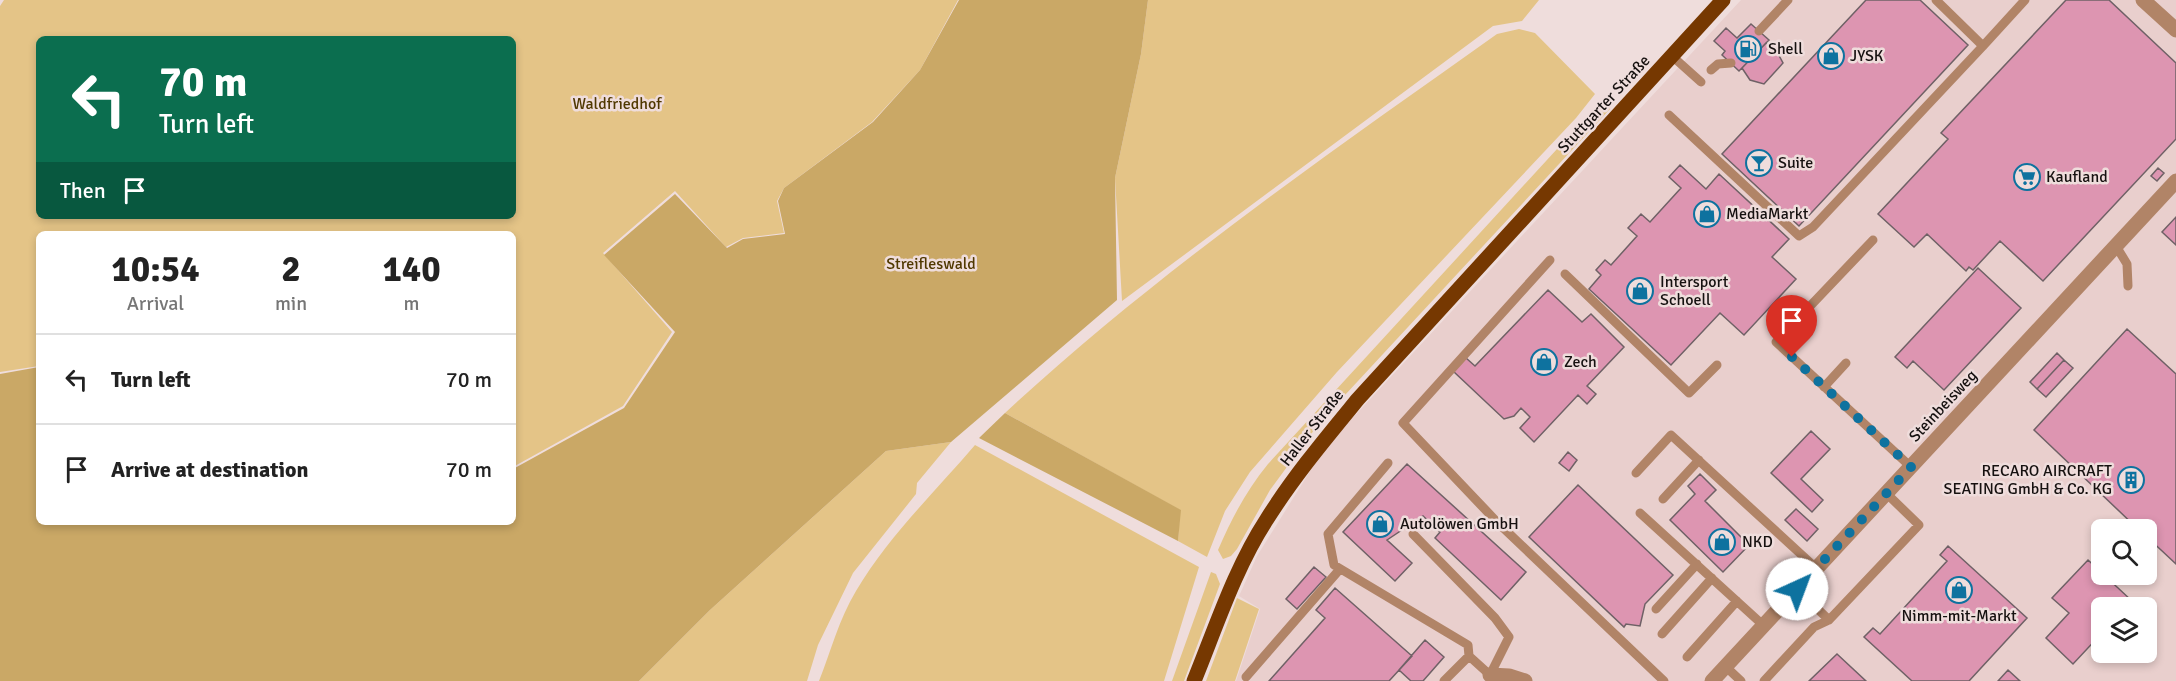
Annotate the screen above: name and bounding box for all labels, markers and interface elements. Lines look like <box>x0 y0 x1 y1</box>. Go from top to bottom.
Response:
fuel station icon: Shell <box>1733 34 1763 64</box>
place label: Shell <box>1768 39 1803 59</box>
shop icon: JYSK <box>1816 41 1846 71</box>
place label: JYSK <box>1850 46 1884 66</box>
street label: Stuttgarter Straße <box>1554 51 1654 157</box>
text: 70 m <box>159 57 248 108</box>
icon: left <box>60 60 138 138</box>
park label: Waldfriedhof <box>572 94 662 114</box>
text: Turn left <box>159 108 254 141</box>
bar icon: Suite <box>1744 148 1774 178</box>
place label: Suite <box>1778 153 1813 173</box>
supermarket icon: Kaufland <box>2012 162 2042 192</box>
place label: Kaufland <box>2046 167 2108 187</box>
icon: arrive <box>118 174 151 207</box>
text: Then <box>60 177 106 204</box>
shop icon: MediaMarkt <box>1692 199 1722 229</box>
place label: MediaMarkt <box>1726 204 1809 224</box>
text: 10:54 <box>111 247 200 292</box>
text: 2 <box>281 247 301 292</box>
text: 140 <box>382 247 441 292</box>
park label: Streifleswald <box>886 254 976 274</box>
place label: Intersport Schoell <box>1660 272 1729 310</box>
shop icon: Intersport Schoell <box>1625 276 1655 306</box>
text: Arrival <box>127 291 184 316</box>
text: min <box>275 291 307 316</box>
text: m <box>404 291 420 316</box>
pin <box>1766 295 1817 357</box>
icon: arrive <box>1775 304 1808 337</box>
shop icon: Zech <box>1529 347 1559 377</box>
place label: Zech <box>1564 352 1597 372</box>
icon: left <box>60 363 93 396</box>
text: Turn left <box>111 366 191 393</box>
text: 70 m <box>446 366 492 393</box>
street label: Steinbeisweg <box>1905 366 1981 446</box>
street label: Haller Straße <box>1276 386 1348 470</box>
icon: arrive <box>60 453 93 486</box>
text: Arrive at destination <box>111 456 308 483</box>
text: 70 m <box>446 456 492 483</box>
place label: RECARO AIRCRAFT SEATING GmbH & Co. KG <box>1944 461 2112 499</box>
building icon: RECARO AIRCRAFT SEATING GmbH & Co. KG <box>2116 465 2146 495</box>
shop icon: Autolöwen GmbH <box>1365 509 1395 539</box>
place label: Autolöwen GmbH <box>1400 514 1519 534</box>
map controls <box>2091 519 2157 663</box>
button: search <box>2091 519 2157 585</box>
shop icon: NKD <box>1707 527 1737 557</box>
place label: NKD <box>1742 532 1773 552</box>
position arrow <box>1765 557 1829 621</box>
shop icon: Nimm-mit-Markt <box>1944 575 1974 605</box>
button: layers <box>2091 597 2157 663</box>
place label: Nimm-mit-Markt <box>1901 606 2017 626</box>

